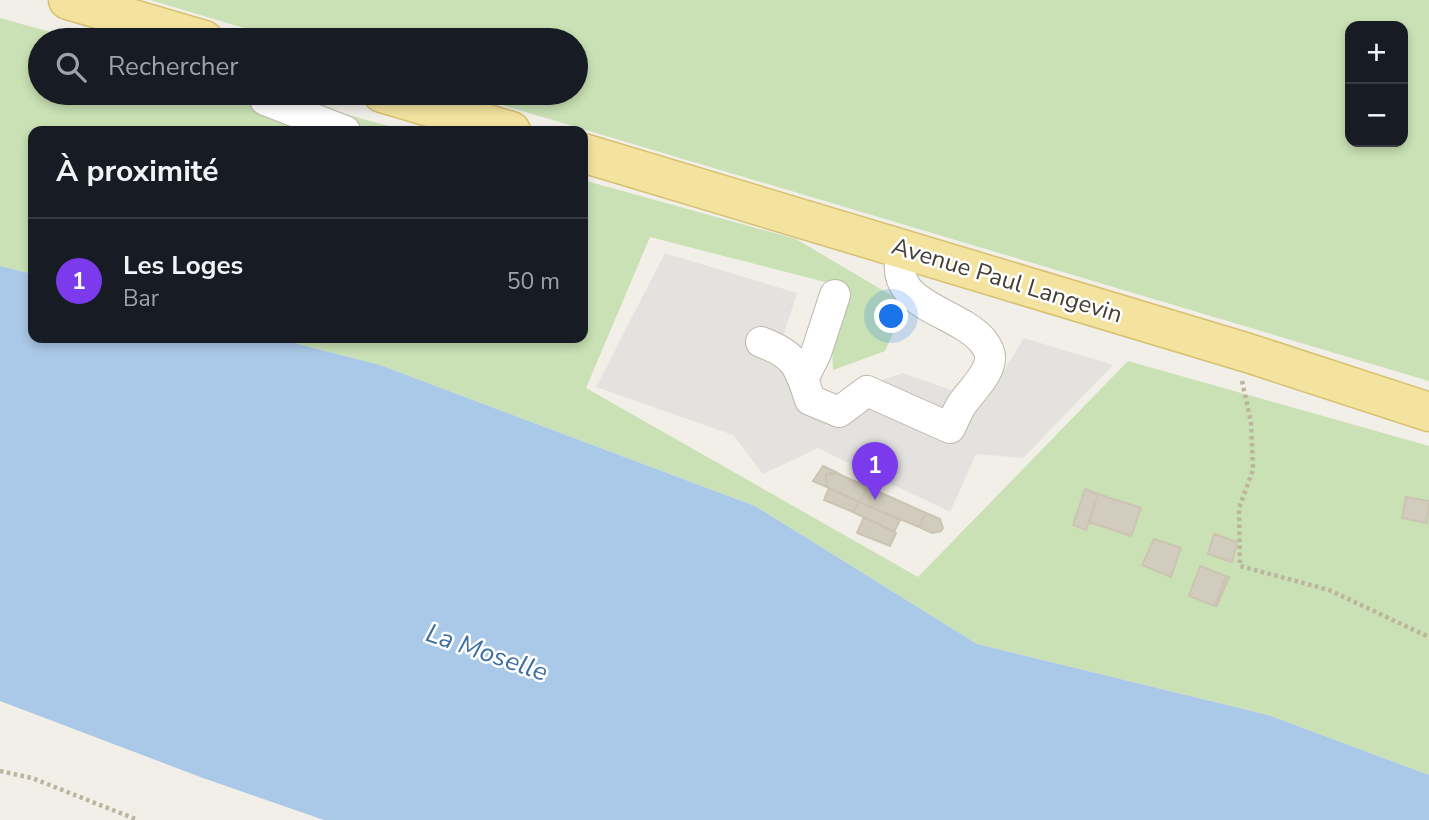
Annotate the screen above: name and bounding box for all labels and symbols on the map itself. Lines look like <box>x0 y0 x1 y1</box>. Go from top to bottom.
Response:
street label: Avenue Paul Langevin <box>888 230 1126 330</box>
your location <box>874 299 908 333</box>
pin: 1 <box>852 442 898 500</box>
water label: La Moselle <box>421 615 553 690</box>

